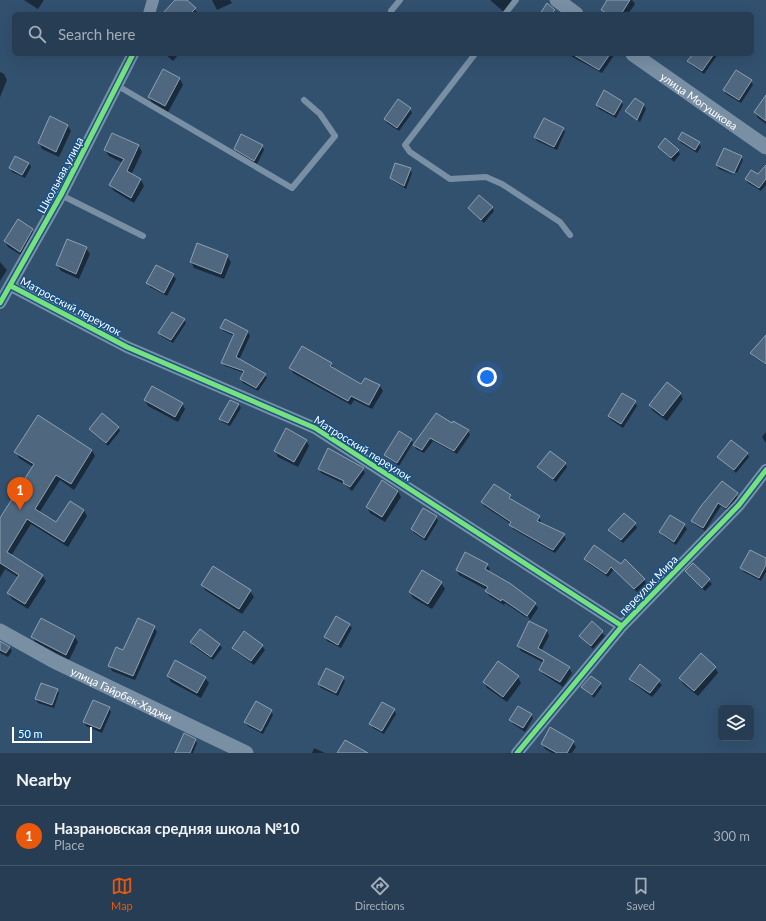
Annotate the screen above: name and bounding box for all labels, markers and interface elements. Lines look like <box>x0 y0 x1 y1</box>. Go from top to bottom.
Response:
search box <box>12 12 754 56</box>
icon: search <box>26 23 48 45</box>
text: Search here <box>58 25 135 43</box>
street label: улица Могушкова <box>658 69 740 132</box>
street label: Школьная улица <box>34 134 86 216</box>
street label: Матросский переулок <box>18 274 124 338</box>
your location <box>477 367 497 387</box>
street label: Матросский переулок <box>312 413 414 483</box>
pin: 1 <box>7 477 33 510</box>
street label: переулок Мира <box>616 552 680 618</box>
street label: улица Гайрбек-Хаджи <box>69 664 175 723</box>
map controls <box>718 705 754 741</box>
button: layers <box>718 705 754 741</box>
scale bar <box>12 725 92 744</box>
text: 50 m <box>18 727 43 740</box>
text: Nearby <box>16 769 71 790</box>
text: Назрановская средняя школа №10 <box>54 819 299 837</box>
text: 1 <box>25 828 33 844</box>
text: 300 m <box>713 828 750 844</box>
text: Place <box>54 837 84 853</box>
tab: Map <box>111 875 133 912</box>
tab: Directions <box>355 875 404 912</box>
tab: Saved <box>626 875 655 912</box>

